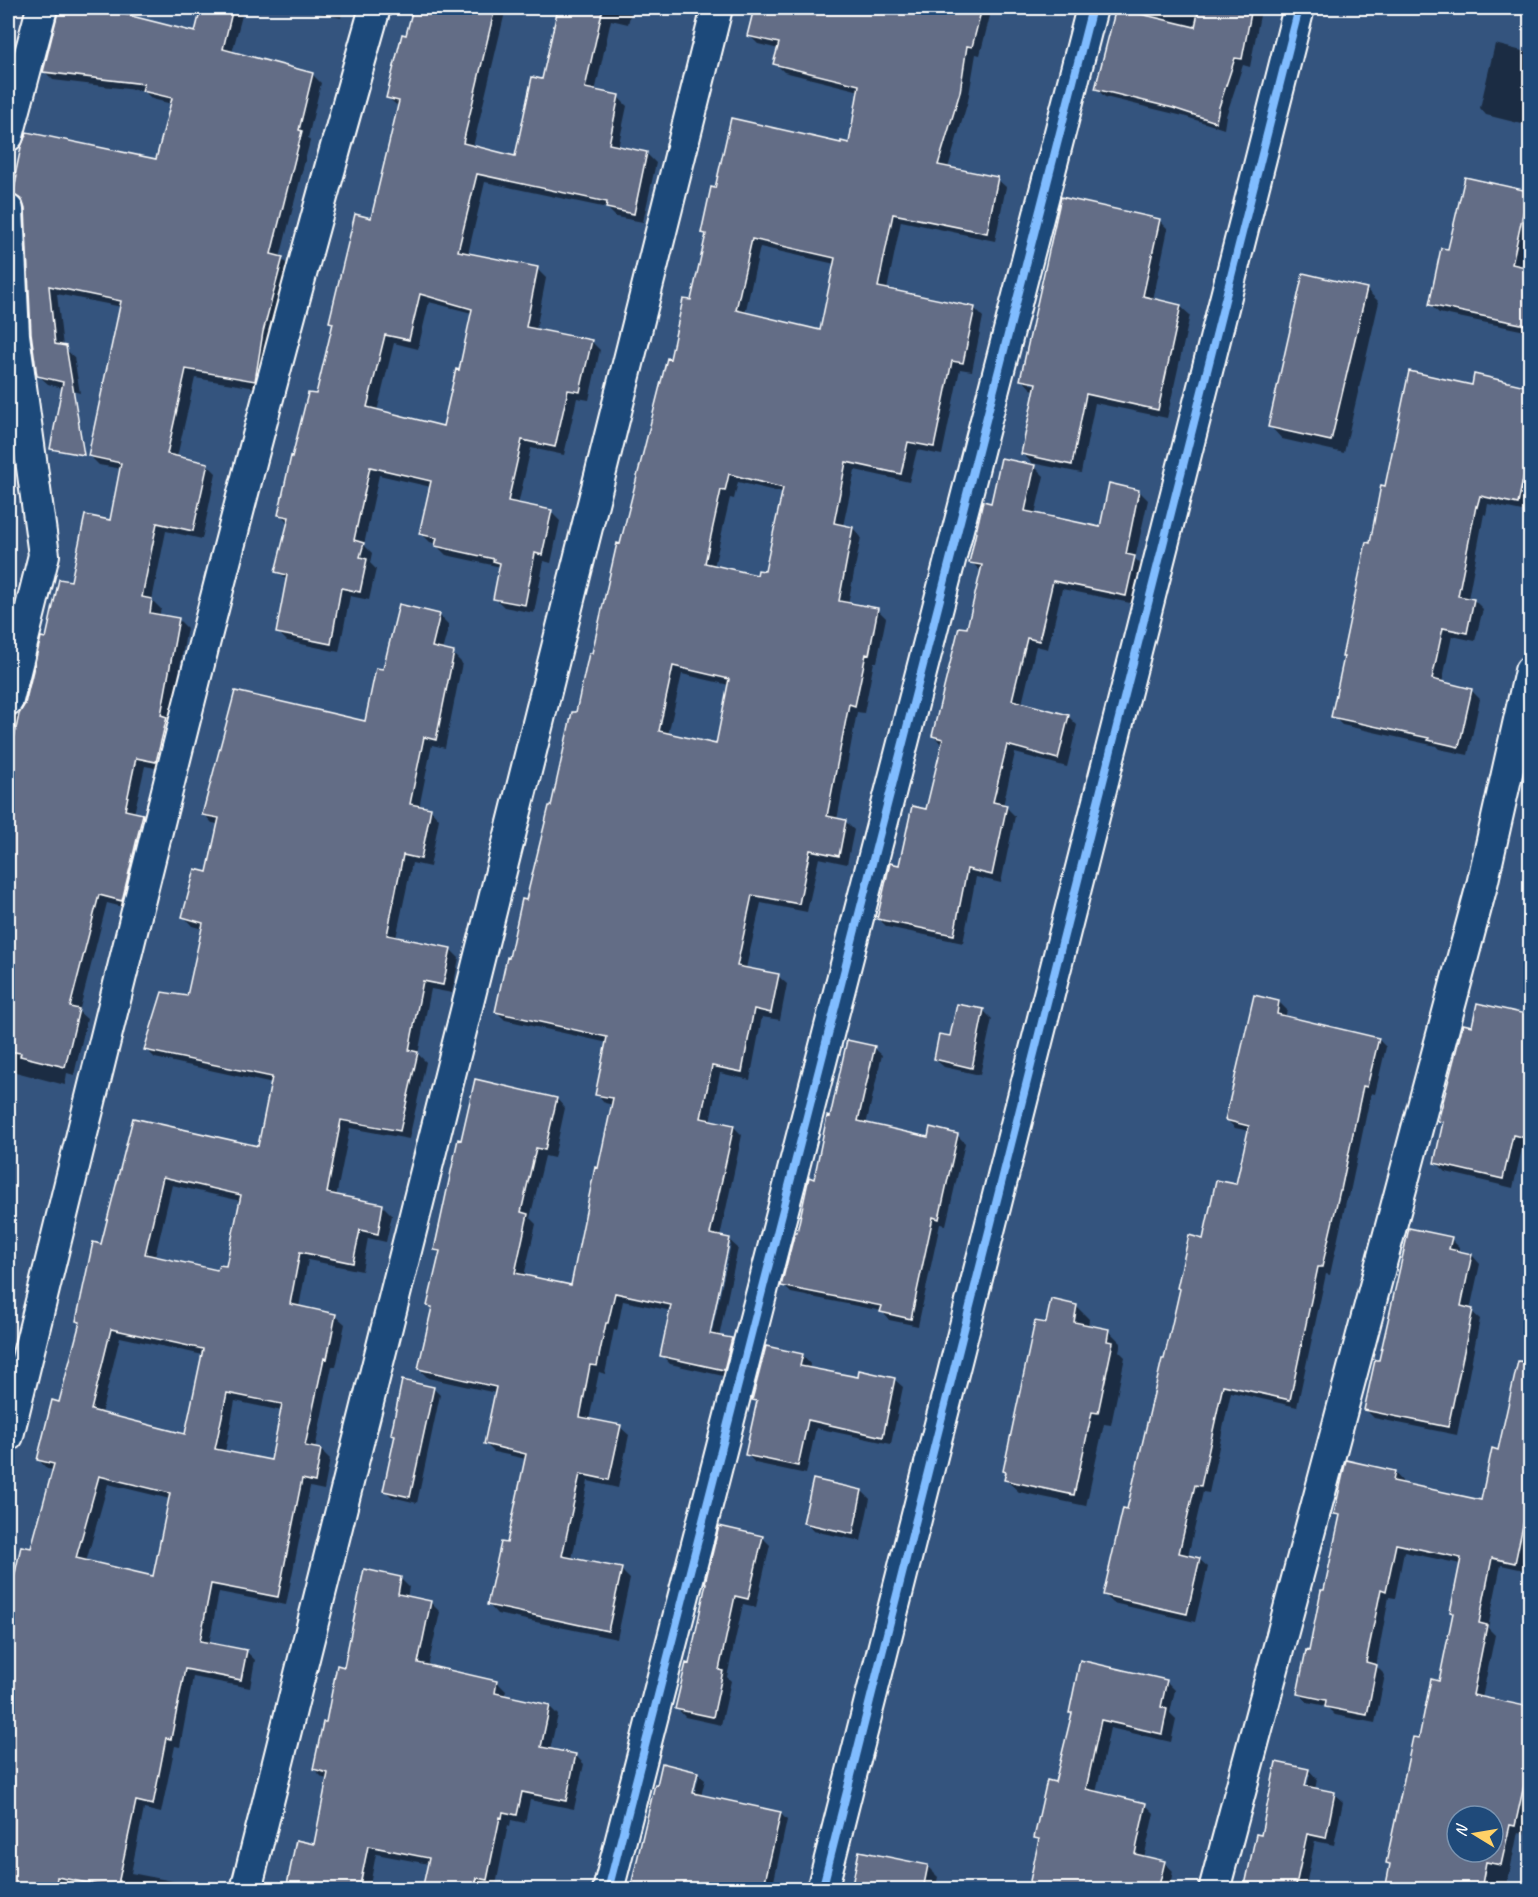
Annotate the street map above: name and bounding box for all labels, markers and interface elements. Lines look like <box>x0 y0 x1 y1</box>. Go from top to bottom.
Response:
north arrow <box>1445 1804 1505 1864</box>
text: N <box>1450 1822 1473 1838</box>

